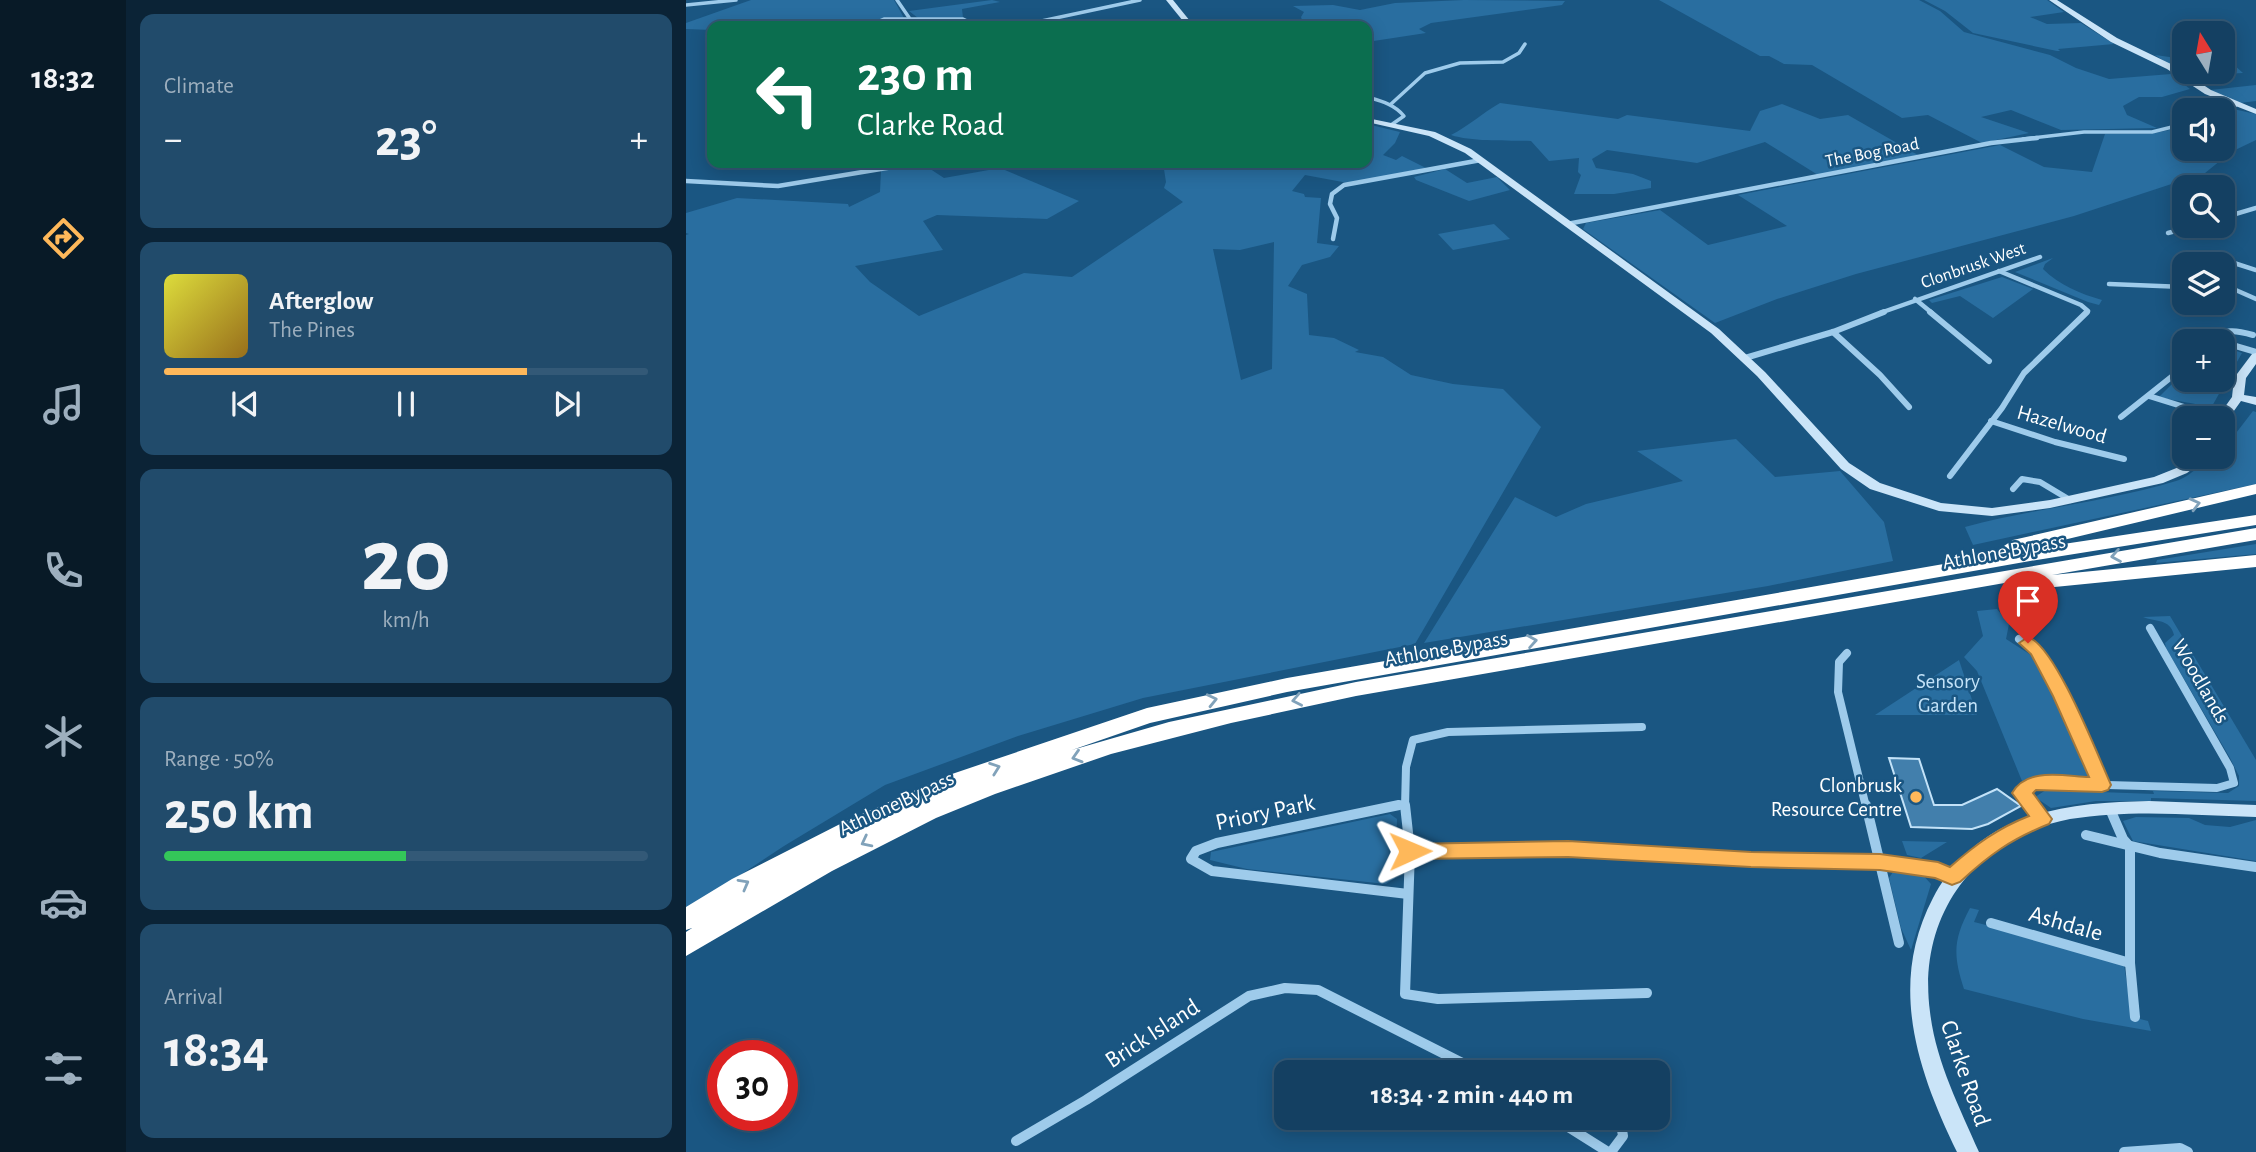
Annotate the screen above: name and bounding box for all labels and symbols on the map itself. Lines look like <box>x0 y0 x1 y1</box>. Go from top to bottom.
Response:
north arrow <box>2172 21 2235 84</box>
street label: The Bog Road <box>1824 135 1921 171</box>
street label: Clonbrusk West <box>1919 240 2028 292</box>
street label: Hazelwood <box>2015 402 2109 447</box>
one-way arrow <box>2189 498 2201 512</box>
street label: Athlone Bypass <box>1941 530 2067 573</box>
one-way arrow <box>2110 548 2122 563</box>
pin <box>1998 571 2058 643</box>
street label: Athlone Bypass <box>1383 627 1509 670</box>
one-way arrow <box>1526 634 1538 649</box>
street label: Woodlands <box>2168 636 2233 727</box>
park label: Sensory Garden <box>1916 671 1980 716</box>
one-way arrow <box>1291 692 1303 707</box>
one-way arrow <box>1206 694 1218 709</box>
one-way arrow <box>1071 748 1083 763</box>
one-way arrow <box>988 762 1000 776</box>
street label: Athlone Bypass <box>835 768 957 839</box>
place label: Clonbrusk Resource Centre <box>1771 775 1902 820</box>
marker: Clonbrusk Resource Centre <box>1908 789 1924 805</box>
street label: Priory Park <box>1213 791 1317 835</box>
position arrow <box>1373 814 1447 888</box>
one-way arrow <box>861 833 873 847</box>
one-way arrow <box>737 879 750 892</box>
street label: Ashdale <box>2026 902 2105 946</box>
street label: Brick Island <box>1101 995 1204 1073</box>
street label: Clarke Road <box>1936 1017 1994 1129</box>
speed limit sign: 30 <box>707 1040 798 1131</box>

